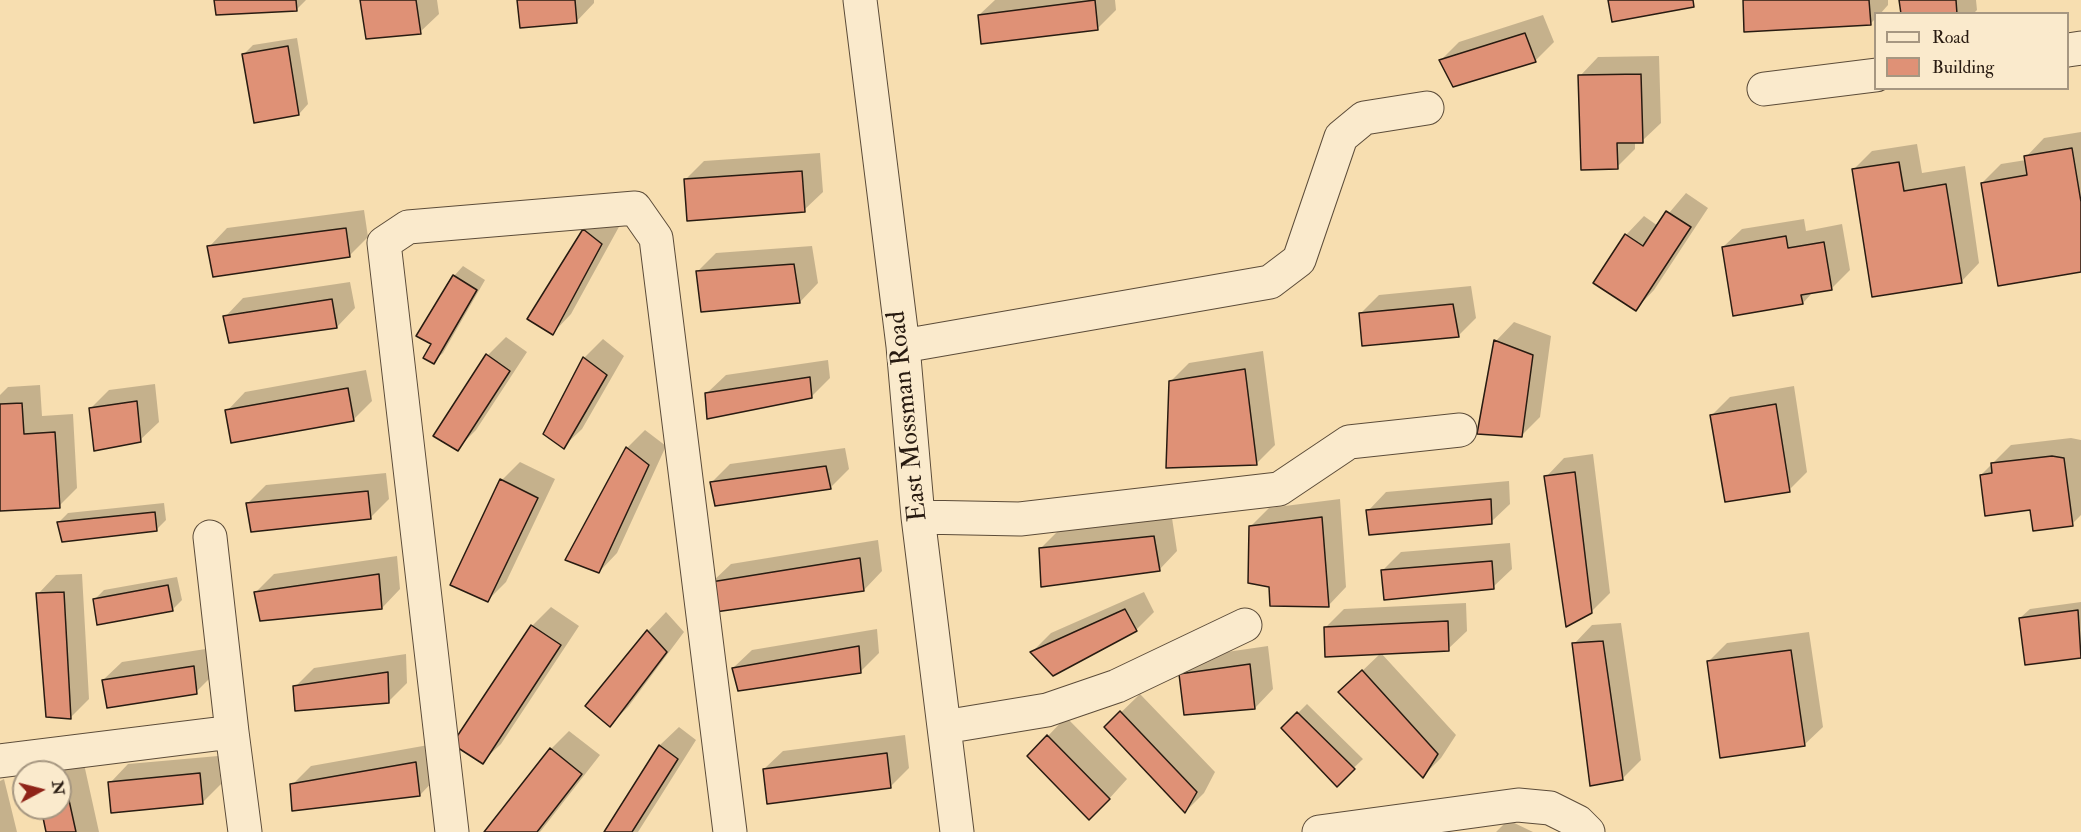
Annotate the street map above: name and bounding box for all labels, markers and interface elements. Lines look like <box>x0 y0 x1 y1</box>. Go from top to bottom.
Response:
legend <box>1874 12 2069 90</box>
text: Road <box>1932 26 1970 49</box>
text: Building <box>1932 56 1994 79</box>
street label: East Mossman Road <box>882 309 936 523</box>
north arrow <box>12 760 72 820</box>
text: N <box>47 780 69 796</box>

